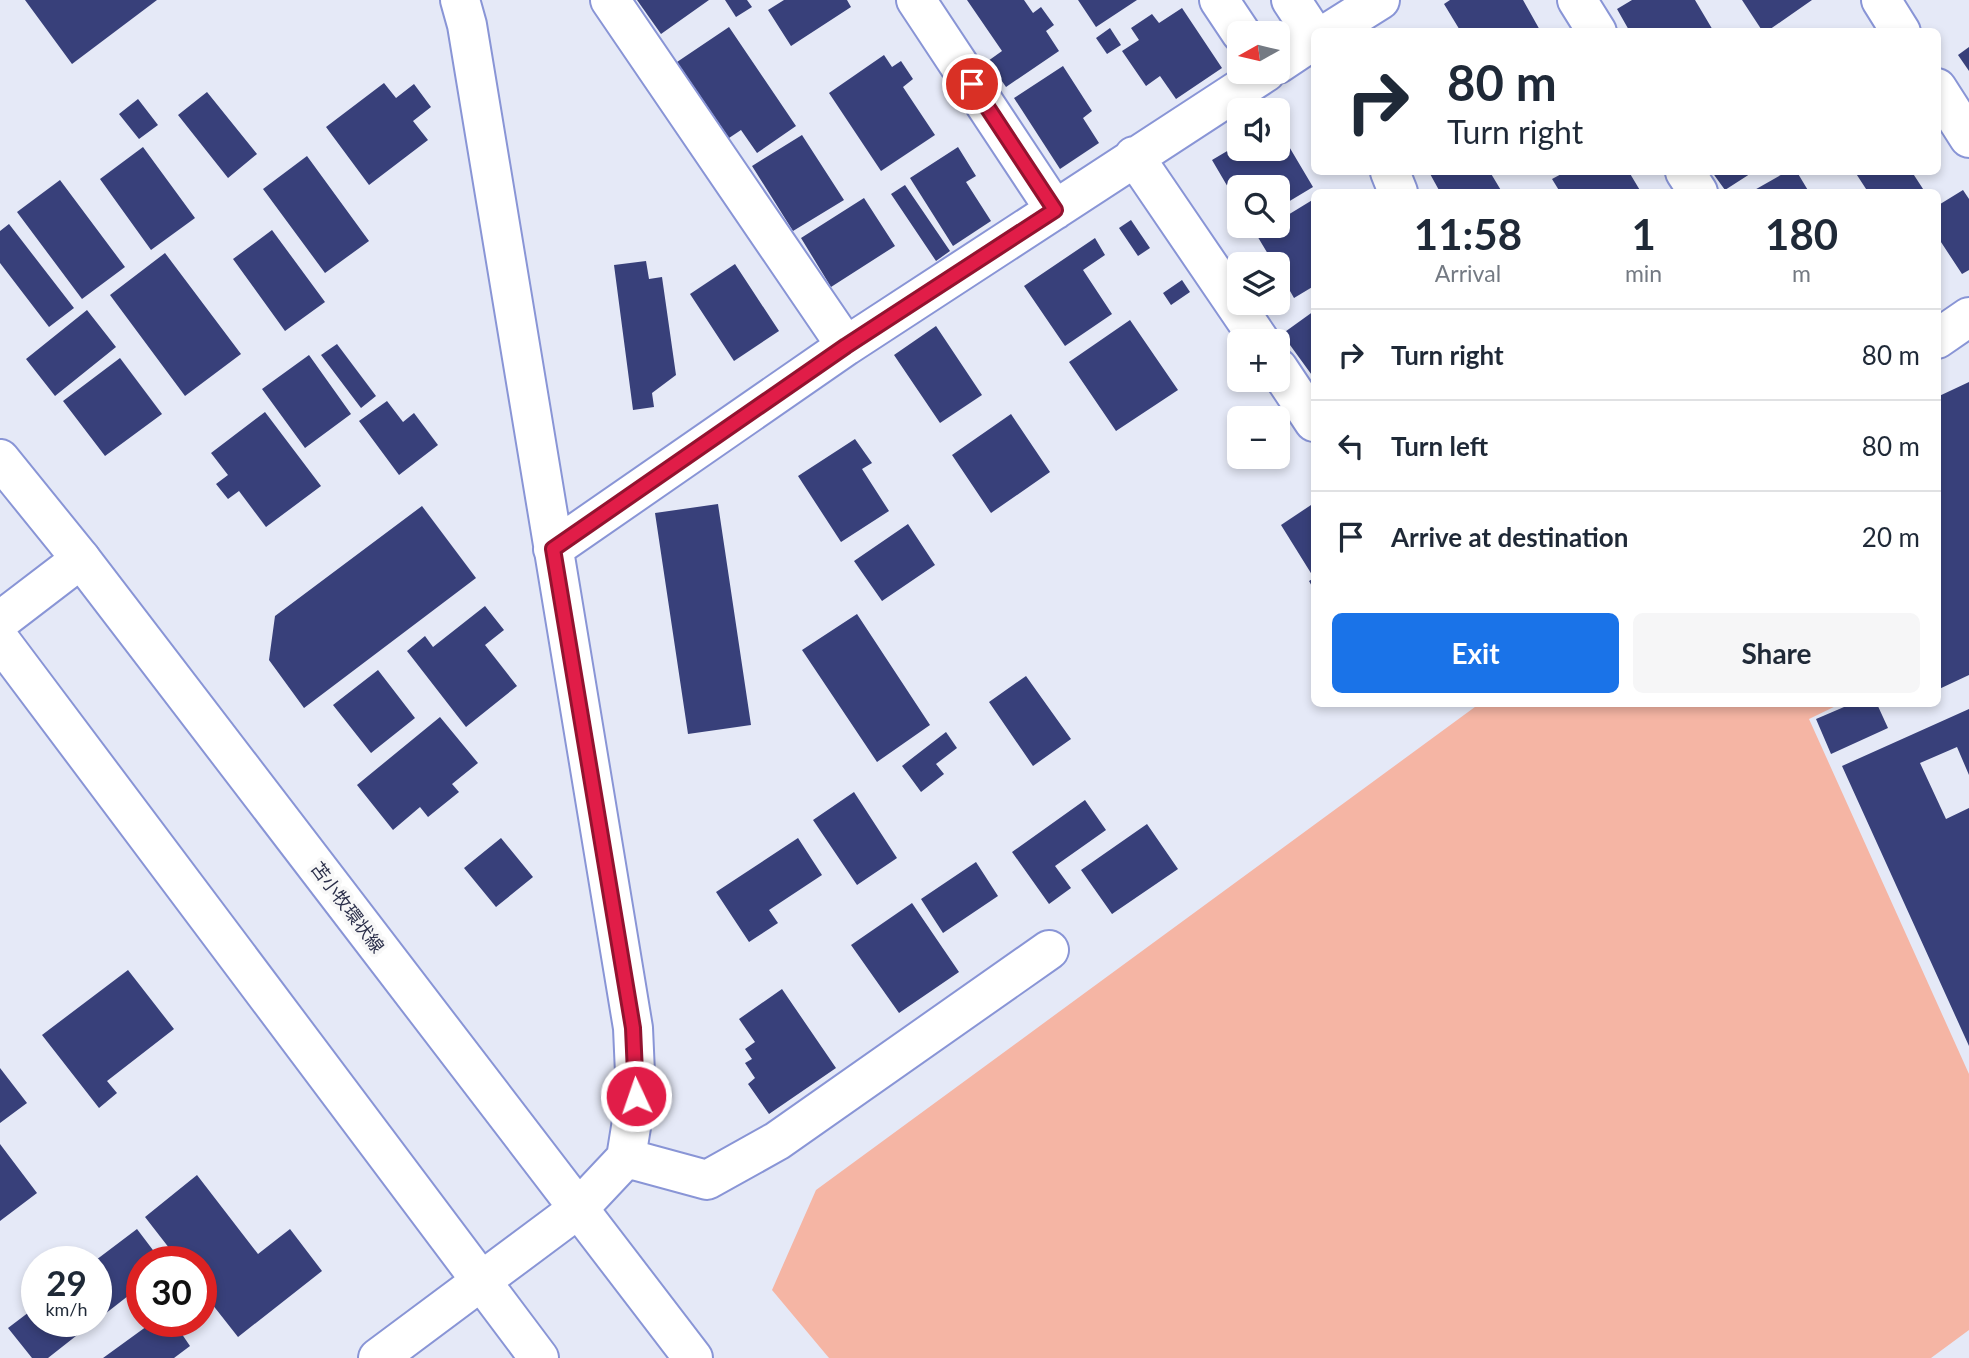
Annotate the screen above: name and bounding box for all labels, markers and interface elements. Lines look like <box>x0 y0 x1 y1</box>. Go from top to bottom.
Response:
north arrow <box>1227 21 1290 84</box>
map controls <box>1227 21 1290 469</box>
text: 80 m <box>1447 53 1557 111</box>
pin <box>942 54 1002 114</box>
icon: right <box>1332 56 1423 147</box>
icon: arrive <box>953 65 991 103</box>
button: sound <box>1227 98 1290 161</box>
text: Turn right <box>1447 112 1583 151</box>
button: search <box>1227 175 1290 238</box>
text: 11:58 <box>1414 209 1522 259</box>
text: 1 <box>1631 209 1656 259</box>
text: 180 <box>1765 209 1838 259</box>
button: layers <box>1227 252 1290 315</box>
text: Arrival <box>1435 259 1501 287</box>
text: min <box>1625 259 1662 287</box>
text: m <box>1792 259 1811 287</box>
button: + <box>1227 329 1290 392</box>
icon: right <box>1332 336 1370 374</box>
text: Turn right <box>1391 339 1504 371</box>
text: 80 m <box>1862 339 1920 371</box>
button: − <box>1227 406 1290 469</box>
icon: left <box>1332 427 1370 465</box>
text: Turn left <box>1391 430 1488 462</box>
text: 80 m <box>1862 430 1920 462</box>
icon: arrive <box>1332 518 1370 556</box>
text: Arrive at destination <box>1391 521 1628 553</box>
text: 20 m <box>1862 521 1920 553</box>
button: Exit <box>1332 613 1619 693</box>
button: Share <box>1633 613 1920 693</box>
street label: 苫小牧環状線 <box>307 857 389 957</box>
position arrow <box>599 1059 673 1133</box>
speed limit sign: 30 <box>126 1246 217 1337</box>
text: 29 <box>46 1261 87 1303</box>
text: km/h <box>45 1298 88 1320</box>

